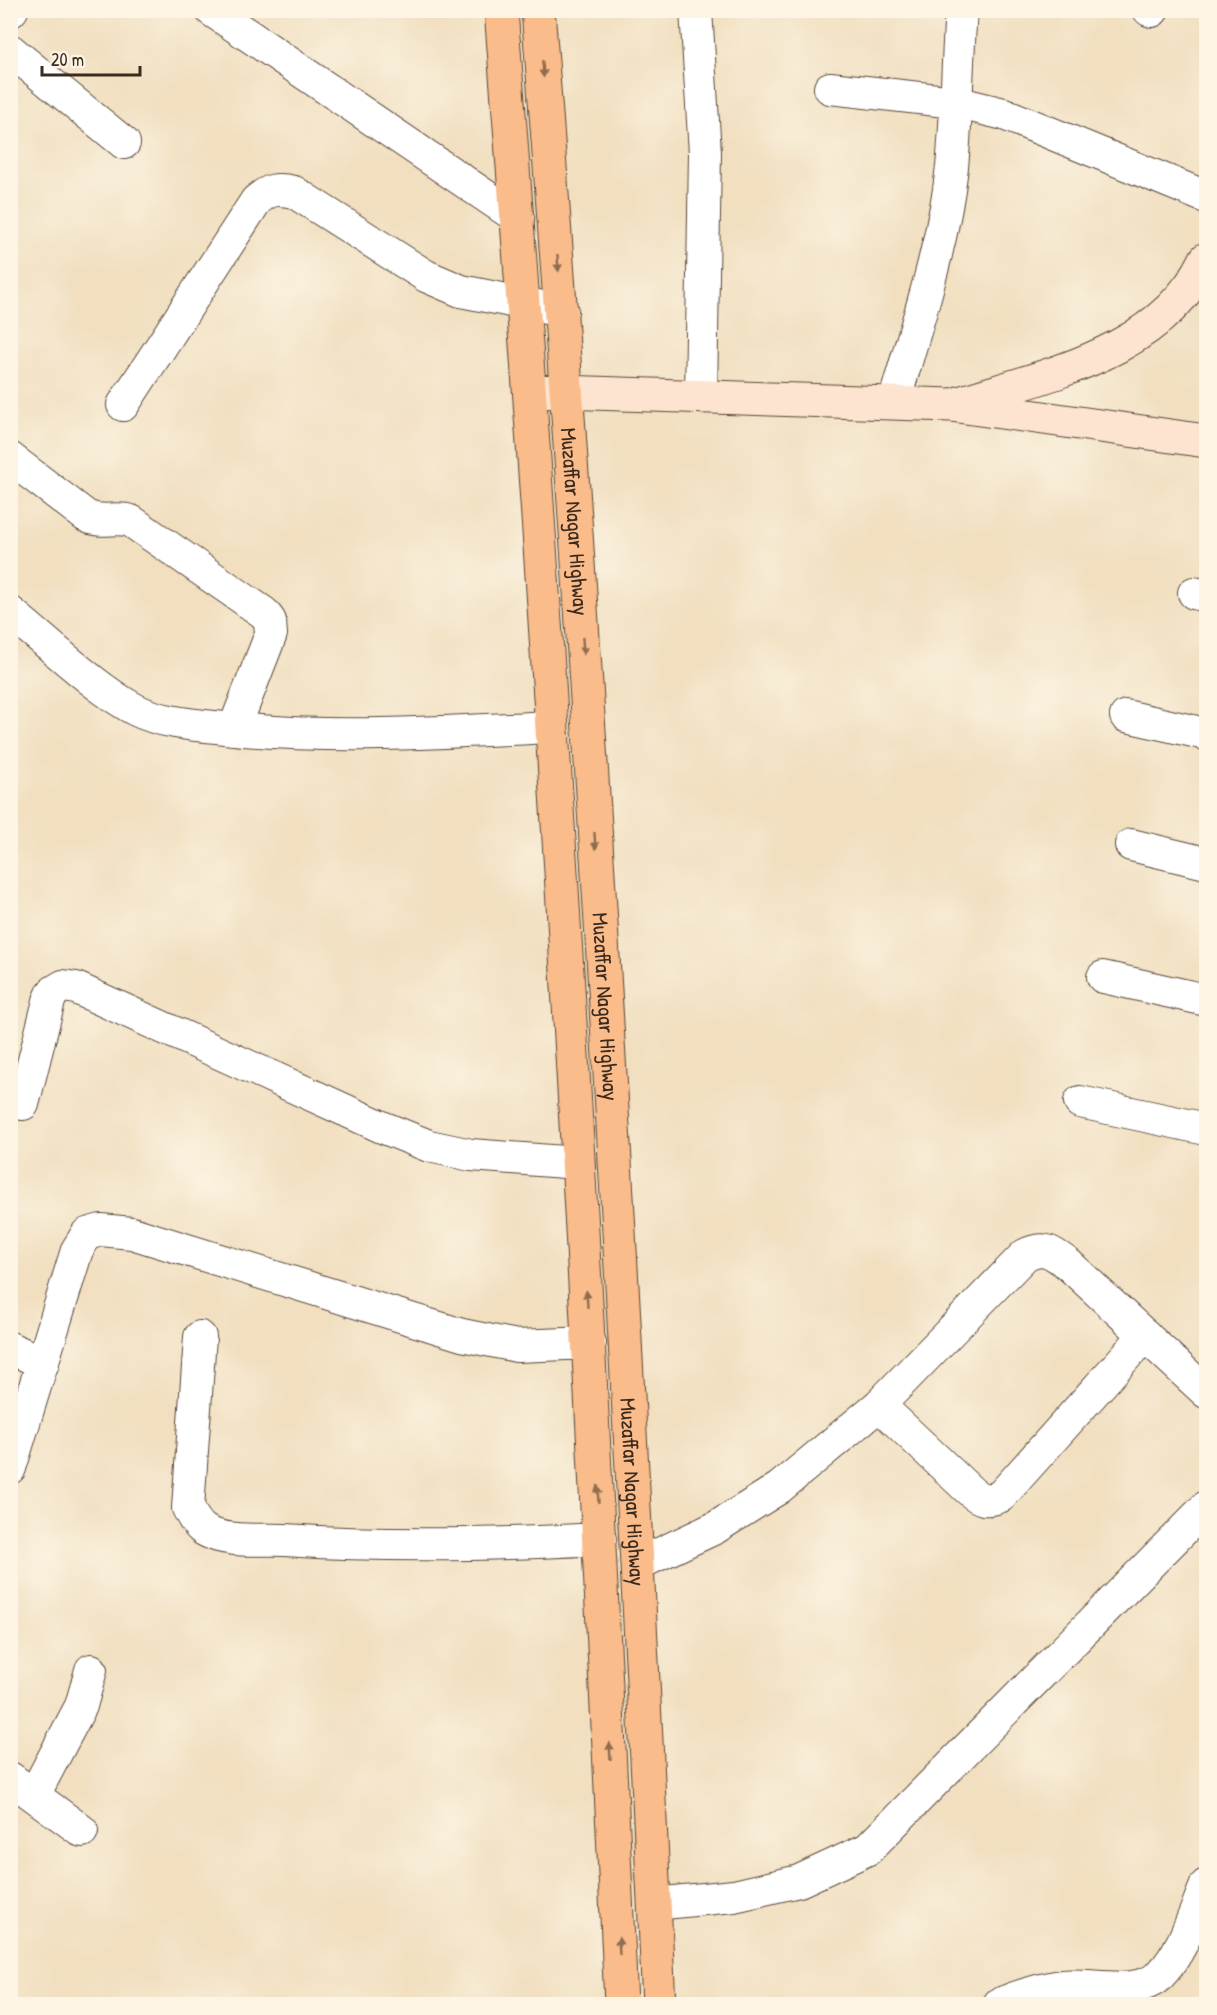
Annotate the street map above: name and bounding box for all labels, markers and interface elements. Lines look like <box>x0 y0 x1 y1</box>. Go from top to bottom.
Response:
scale bar <box>42 39 140 77</box>
text: 20 m <box>51 47 84 72</box>
one-way arrow <box>538 59 547 78</box>
one-way arrow <box>553 254 563 273</box>
street label: Muzaffar Nagar Highway <box>554 427 597 617</box>
one-way arrow <box>578 637 588 656</box>
one-way arrow <box>590 832 600 851</box>
street label: Muzaffar Nagar Highway <box>585 912 626 1102</box>
one-way arrow <box>582 1289 592 1308</box>
street label: Muzaffar Nagar Highway <box>613 1397 653 1587</box>
one-way arrow <box>593 1484 602 1503</box>
one-way arrow <box>605 1742 614 1761</box>
one-way arrow <box>614 1937 623 1956</box>

